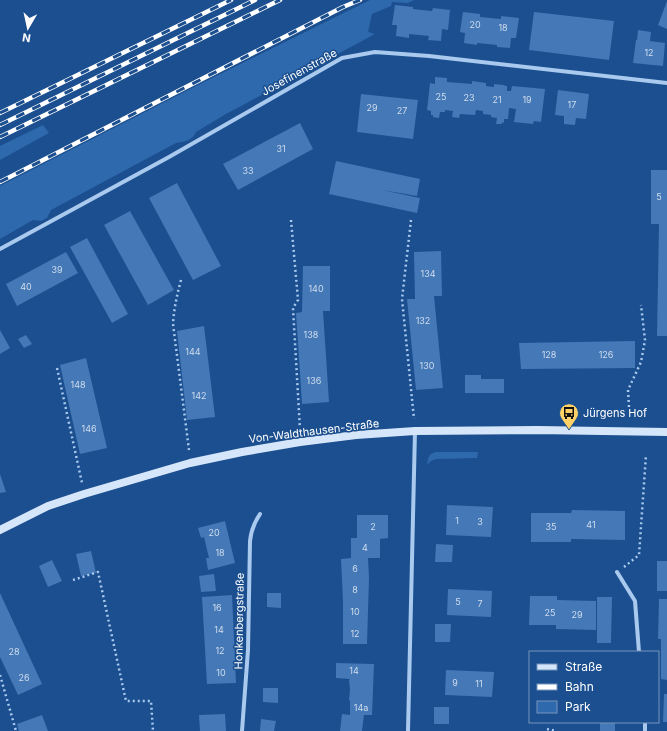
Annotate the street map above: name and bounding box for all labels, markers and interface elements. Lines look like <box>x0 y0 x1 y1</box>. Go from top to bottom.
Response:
north arrow <box>8 8 48 48</box>
house number: 20 <box>469 19 481 30</box>
house number: 18 <box>498 22 508 33</box>
text: N <box>21 30 32 45</box>
street label: Josefinenstraße <box>259 45 339 99</box>
house number: 12 <box>644 47 654 58</box>
house number: 25 <box>436 91 446 102</box>
house number: 23 <box>463 92 475 103</box>
house number: 21 <box>492 94 502 105</box>
house number: 19 <box>522 94 532 105</box>
house number: 17 <box>568 99 576 110</box>
house number: 29 <box>366 102 378 113</box>
house number: 27 <box>397 105 407 116</box>
house number: 31 <box>276 143 286 154</box>
house number: 33 <box>242 165 254 176</box>
house number: 5 <box>656 191 662 202</box>
house number: 39 <box>51 264 63 275</box>
house number: 134 <box>420 268 436 279</box>
house number: 40 <box>20 281 32 292</box>
house number: 140 <box>308 283 324 294</box>
house number: 132 <box>416 315 430 326</box>
house number: 138 <box>304 329 319 340</box>
house number: 144 <box>185 346 201 357</box>
house number: 128 <box>542 349 557 360</box>
house number: 126 <box>599 349 614 360</box>
house number: 130 <box>420 360 435 371</box>
house number: 136 <box>307 375 322 386</box>
house number: 148 <box>70 379 86 390</box>
house number: 142 <box>192 390 206 401</box>
bus stop icon: Jürgens Hof <box>558 402 580 430</box>
place label: Jürgens Hof <box>583 406 647 420</box>
street label: Von-Waldthausen-Straße <box>248 416 380 446</box>
house number: 146 <box>81 423 97 434</box>
house number: 1 <box>455 515 459 526</box>
house number: 3 <box>477 516 483 527</box>
house number: 41 <box>586 519 596 530</box>
house number: 2 <box>370 521 376 532</box>
house number: 35 <box>545 521 557 532</box>
house number: 20 <box>208 527 220 538</box>
house number: 4 <box>362 542 368 553</box>
house number: 18 <box>215 547 225 558</box>
house number: 6 <box>352 563 358 574</box>
street label: Honkenbergstraße <box>231 573 247 669</box>
house number: 8 <box>352 584 358 595</box>
house number: 5 <box>455 596 461 607</box>
house number: 7 <box>477 598 483 609</box>
house number: 16 <box>212 602 222 613</box>
house number: 10 <box>350 606 360 617</box>
house number: 25 <box>545 607 555 618</box>
house number: 29 <box>571 609 583 620</box>
house number: 14 <box>214 624 224 635</box>
house number: 12 <box>350 628 360 639</box>
house number: 12 <box>215 645 225 656</box>
house number: 28 <box>8 646 20 657</box>
legend <box>529 651 659 723</box>
text: Straße <box>565 659 602 674</box>
house number: 14 <box>349 665 359 676</box>
house number: 10 <box>216 667 226 678</box>
house number: 26 <box>18 672 30 683</box>
house number: 9 <box>452 677 458 688</box>
house number: 11 <box>475 678 483 689</box>
text: Bahn <box>565 679 594 694</box>
text: Park <box>565 699 591 714</box>
house number: 14a <box>354 702 368 713</box>

